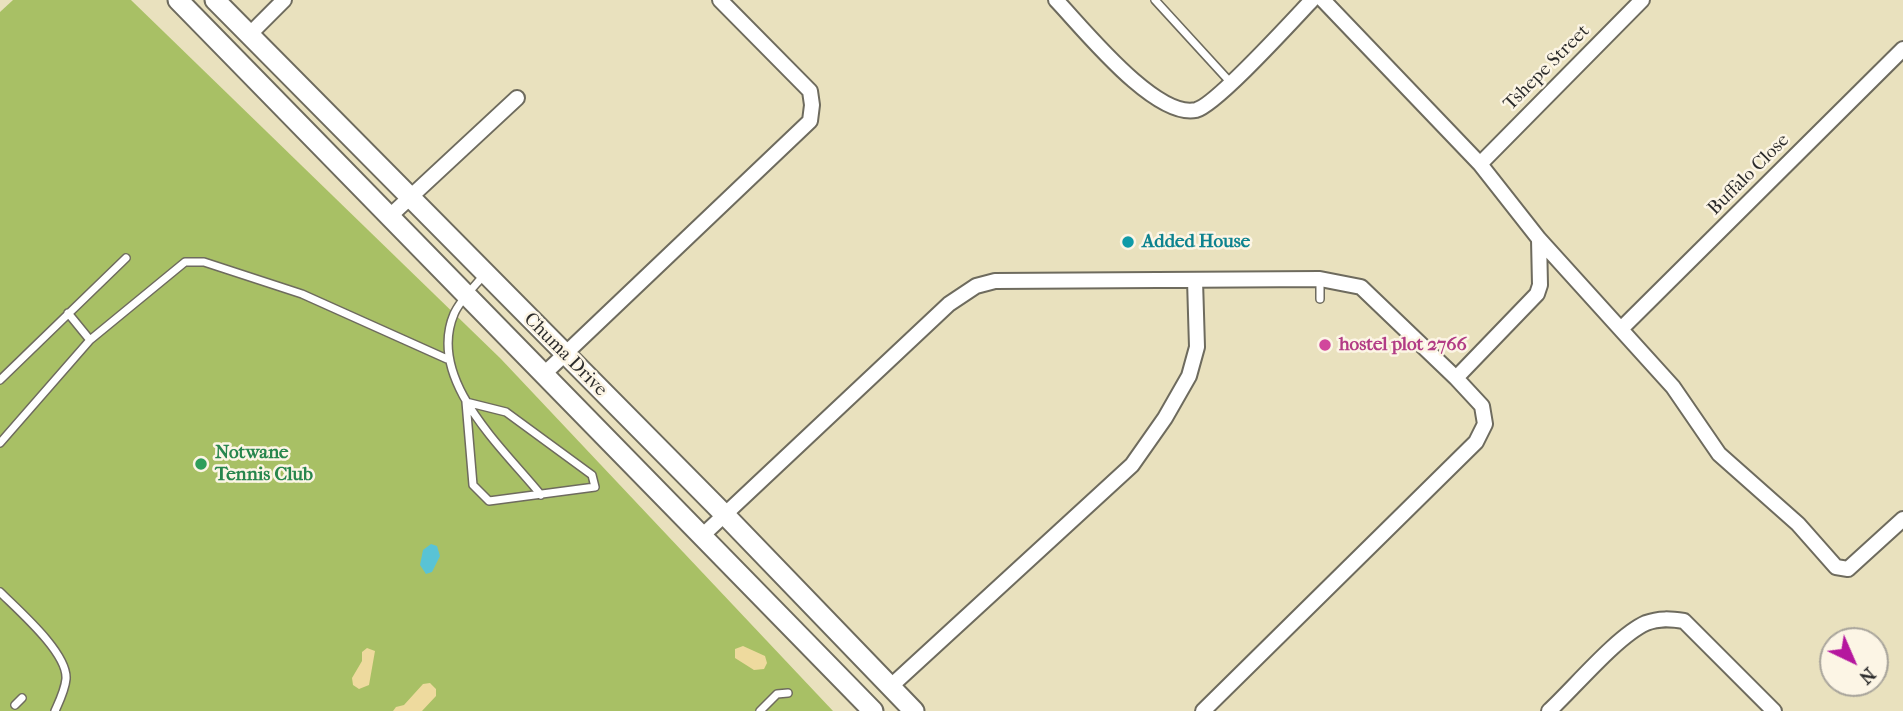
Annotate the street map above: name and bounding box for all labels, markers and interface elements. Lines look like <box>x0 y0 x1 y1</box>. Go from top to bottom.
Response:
street label: Tshepe Street <box>1499 20 1595 116</box>
street label: Buffalo Close <box>1704 130 1794 220</box>
place label: Added House <box>1142 231 1250 253</box>
marker: Added House <box>1120 234 1136 250</box>
street label: Chuma Drive <box>518 308 612 402</box>
place label: hostel plot 2766 <box>1339 334 1467 356</box>
marker: hostel plot 2766 <box>1317 337 1333 353</box>
place label: Notwane Tennis Club <box>215 442 313 486</box>
marker: Notwane Tennis Club <box>193 456 209 472</box>
north arrow <box>1819 627 1889 697</box>
text: N <box>1854 663 1880 689</box>

